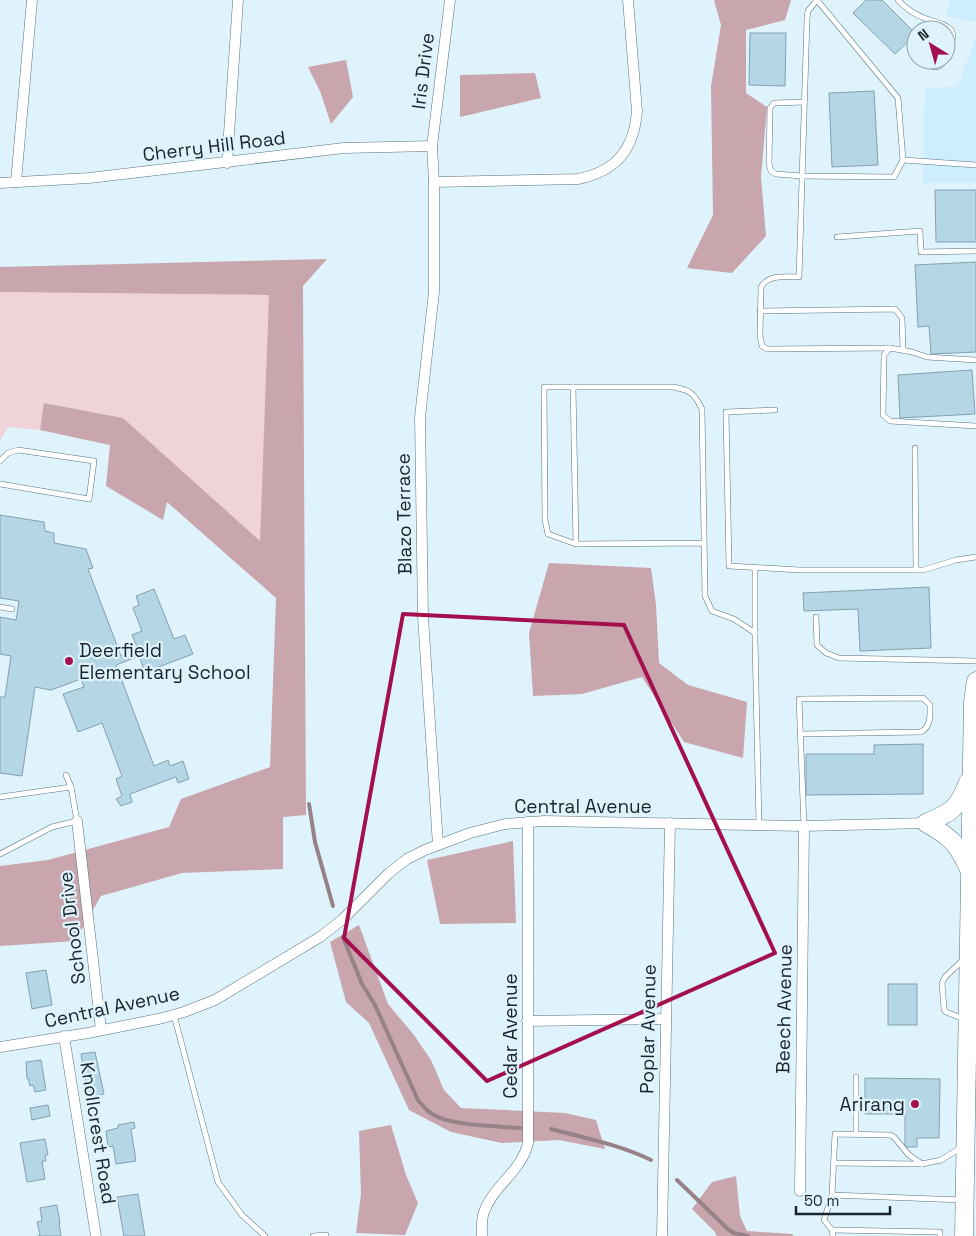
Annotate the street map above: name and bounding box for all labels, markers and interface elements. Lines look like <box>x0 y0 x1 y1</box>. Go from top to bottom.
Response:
north arrow <box>906 20 956 70</box>
text: N <box>914 25 932 45</box>
street label: Iris Drive <box>406 31 440 111</box>
street label: Cherry Hill Road <box>141 125 287 167</box>
street label: Blazo Terrace <box>390 453 418 575</box>
place label: Deerfield Elementary School <box>79 638 251 685</box>
marker: Deerfield Elementary School <box>63 655 75 667</box>
street label: Central Avenue <box>514 794 652 819</box>
street label: School Drive <box>53 870 91 986</box>
street label: Beech Avenue <box>770 944 798 1074</box>
street label: Poplar Avenue <box>634 964 662 1094</box>
street label: Cedar Avenue <box>498 973 523 1099</box>
street label: Central Avenue <box>42 980 182 1034</box>
street label: Knollcrest Road <box>74 1060 122 1206</box>
place label: Arirang <box>840 1092 905 1117</box>
marker: Arirang <box>909 1098 921 1110</box>
scale bar <box>796 1184 890 1216</box>
text: 50 m <box>804 1191 839 1210</box>

